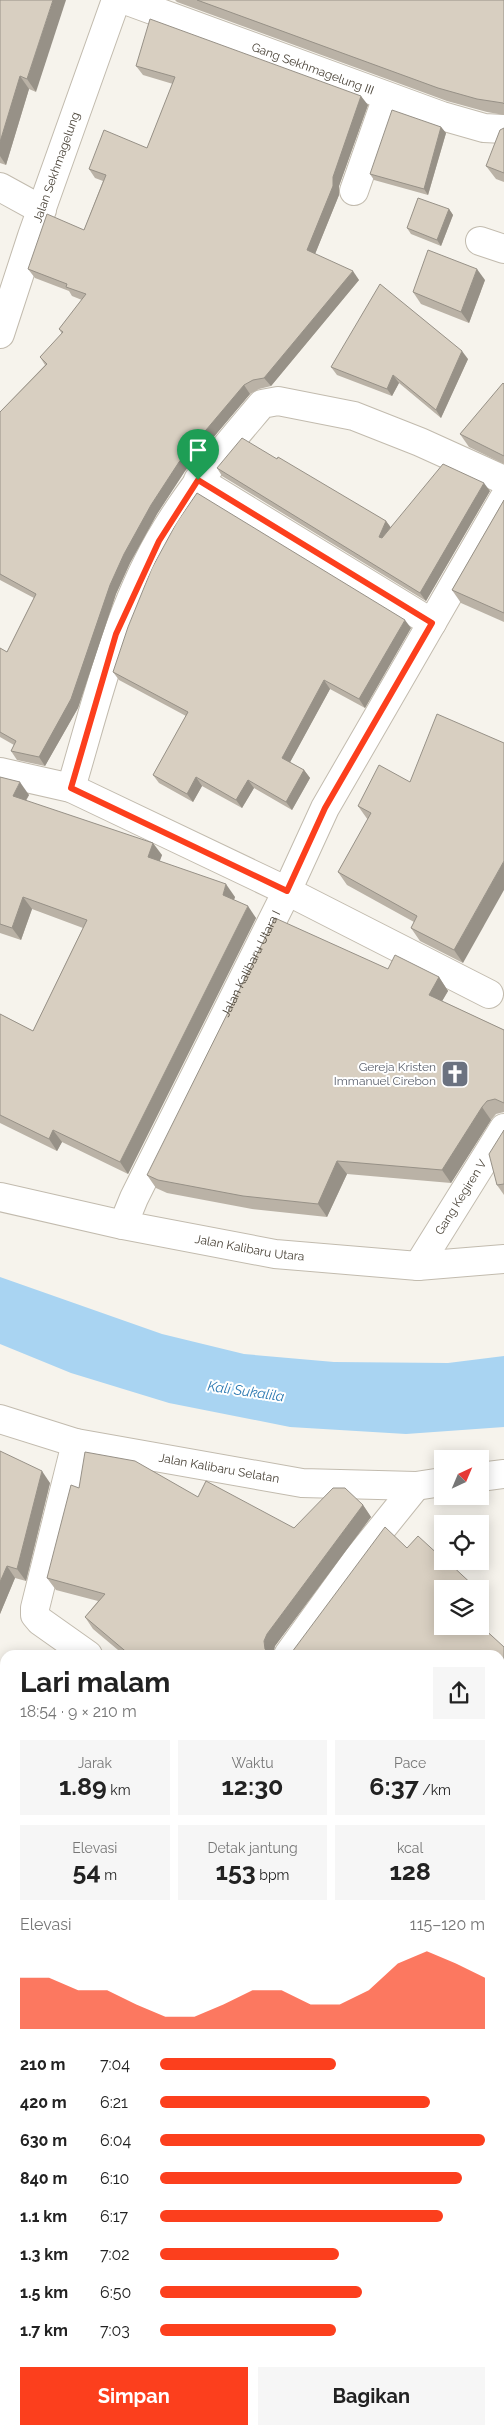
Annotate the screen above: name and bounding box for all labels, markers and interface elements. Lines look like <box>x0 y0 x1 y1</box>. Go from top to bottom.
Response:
street label: Gang Sekhmagelung III <box>250 40 376 98</box>
street label: Jalan Sekhmagelung <box>30 110 83 225</box>
pin <box>177 429 219 480</box>
icon: arrive <box>184 436 212 464</box>
street label: Jalan Kalibaru Utara I <box>218 908 283 1019</box>
church icon: Gereja Kristen Immanuel Cirebon <box>440 1059 470 1089</box>
place label: Gereja Kristen Immanuel Cirebon <box>334 1060 436 1088</box>
street label: Gang Kegiren V <box>432 1157 490 1237</box>
street label: Jalan Kalibaru Utara <box>194 1232 305 1263</box>
water label: Kali Sukalila <box>207 1378 285 1404</box>
north arrow <box>434 1450 489 1505</box>
map controls <box>434 1450 489 1635</box>
street label: Jalan Kalibaru Selatan <box>158 1451 281 1486</box>
button: locate <box>434 1515 489 1570</box>
button: layers <box>434 1580 489 1635</box>
text: Lari malam <box>20 1666 170 1699</box>
button: share <box>433 1667 485 1719</box>
text: 18:54 · 9 × 210 m <box>20 1702 137 1721</box>
text: Jarak <box>78 1755 112 1771</box>
text: Waktu <box>232 1755 273 1771</box>
text: Pace <box>394 1755 426 1771</box>
text: 1.89 <box>59 1771 107 1801</box>
text: 12:30 <box>222 1771 283 1801</box>
text: 6:37 <box>369 1771 419 1801</box>
text: km <box>107 1782 131 1798</box>
text: /km <box>419 1782 451 1798</box>
text: Elevasi <box>72 1840 117 1856</box>
text: Detak jantung <box>207 1840 298 1856</box>
text: kcal <box>397 1840 423 1856</box>
text: 54 <box>73 1856 101 1886</box>
text: 153 <box>216 1856 256 1886</box>
text: 128 <box>389 1856 431 1886</box>
text: m <box>101 1867 117 1883</box>
text: bpm <box>256 1867 289 1883</box>
text: Elevasi <box>20 1915 72 1934</box>
text: 115–120 m <box>410 1915 485 1934</box>
text: 210 m <box>20 2055 66 2074</box>
text: 7:04 <box>100 2055 130 2074</box>
text: 420 m <box>20 2093 67 2112</box>
text: 6:21 <box>100 2093 128 2112</box>
text: 630 m <box>20 2131 67 2150</box>
text: 6:04 <box>100 2131 131 2150</box>
text: 840 m <box>20 2169 67 2188</box>
text: 6:10 <box>100 2169 129 2188</box>
text: 1.1 km <box>20 2207 67 2226</box>
text: 6:17 <box>100 2207 128 2226</box>
text: 1.3 km <box>20 2245 68 2264</box>
text: 7:02 <box>100 2245 130 2264</box>
text: 1.5 km <box>20 2283 68 2302</box>
text: 6:50 <box>100 2283 131 2302</box>
text: 1.7 km <box>20 2321 68 2340</box>
text: 7:03 <box>100 2321 130 2340</box>
button: Simpan <box>20 2367 248 2425</box>
button: Bagikan <box>258 2367 485 2425</box>

